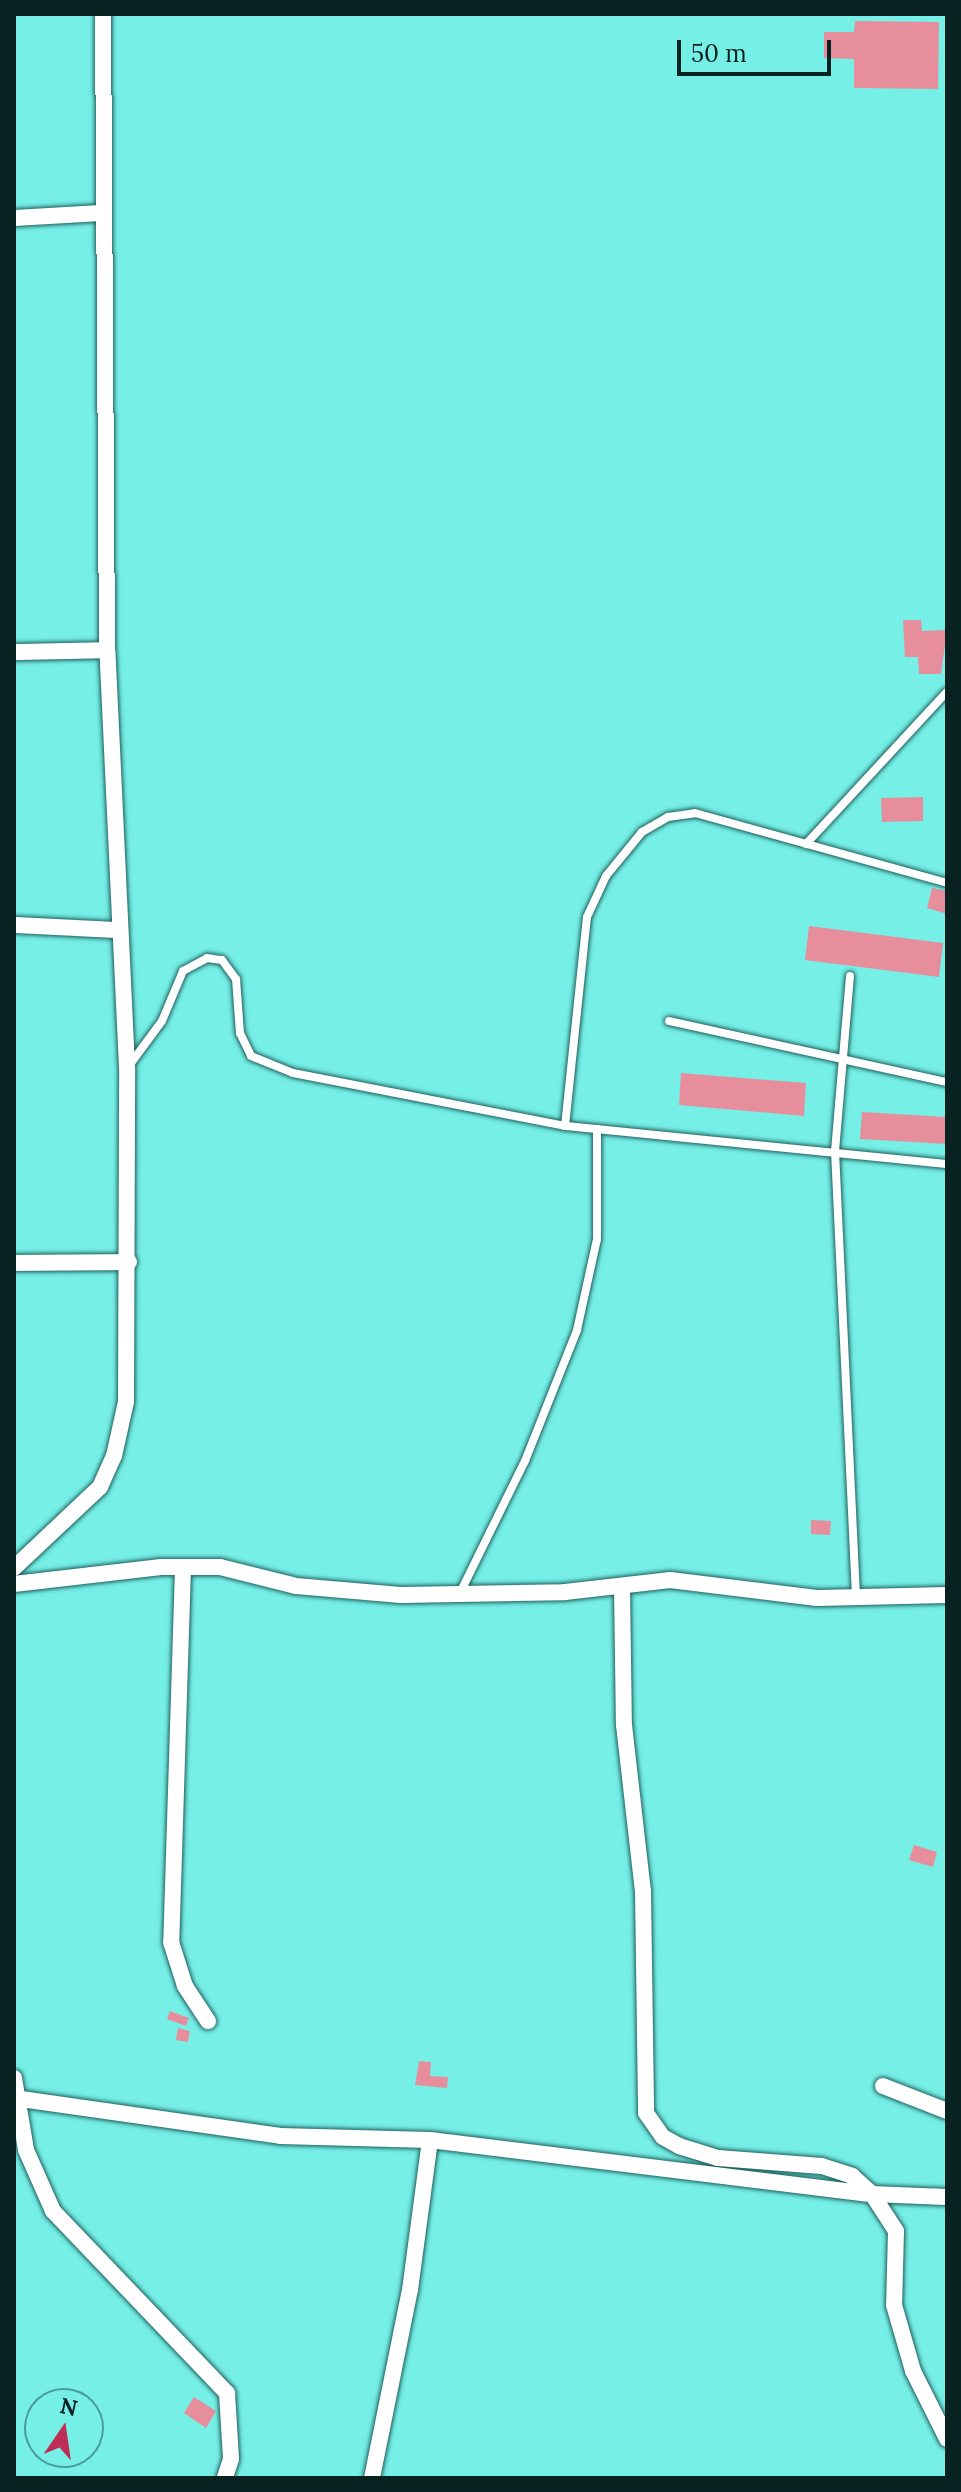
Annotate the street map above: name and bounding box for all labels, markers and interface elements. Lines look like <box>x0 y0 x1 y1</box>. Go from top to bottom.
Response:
scale bar <box>681 24 835 74</box>
text: 50 m <box>691 38 747 69</box>
north arrow <box>24 2388 104 2468</box>
text: N <box>58 2391 80 2422</box>

